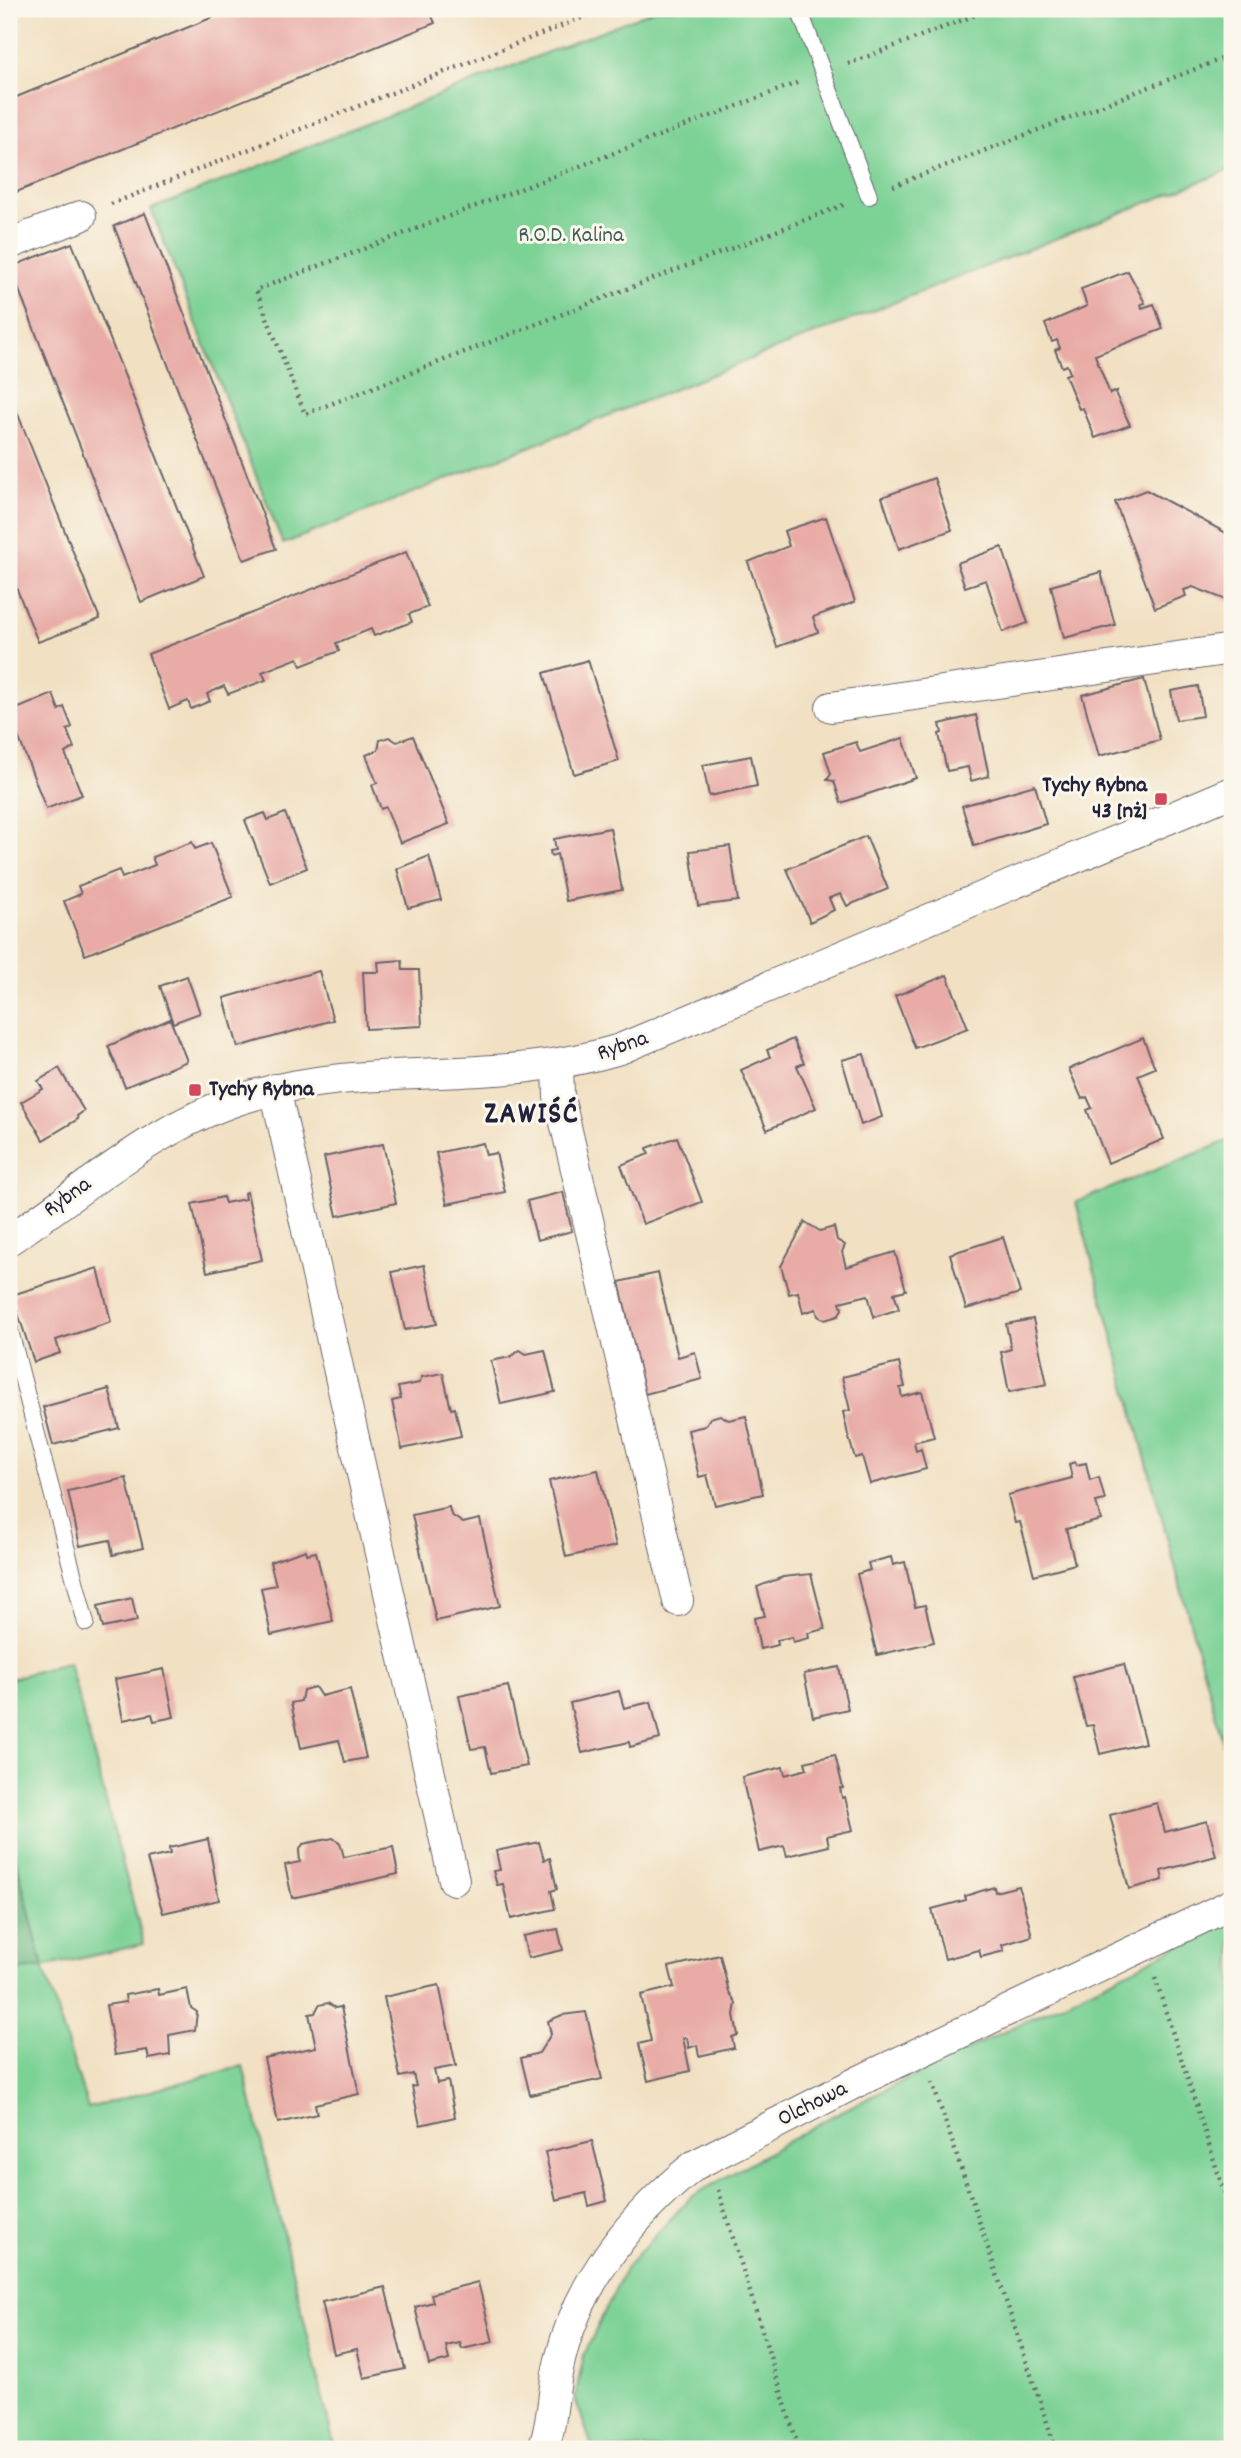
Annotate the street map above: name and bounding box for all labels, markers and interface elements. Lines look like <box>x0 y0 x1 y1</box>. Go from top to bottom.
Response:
park label: R.O.D. Kalina <box>518 220 625 253</box>
place label: Tychy Rybna 43 [nż] <box>1042 770 1148 829</box>
marker: Tychy Rybna 43 [nż] <box>1153 791 1169 807</box>
street label: Rybna <box>593 1023 654 1071</box>
place label: Tychy Rybna <box>209 1074 315 1107</box>
marker: Tychy Rybna <box>187 1082 203 1098</box>
district label: ZAWIŚĆ <box>484 1095 580 1138</box>
street label: Rybna <box>37 1169 100 1227</box>
street label: Olchowa <box>772 2073 855 2137</box>

